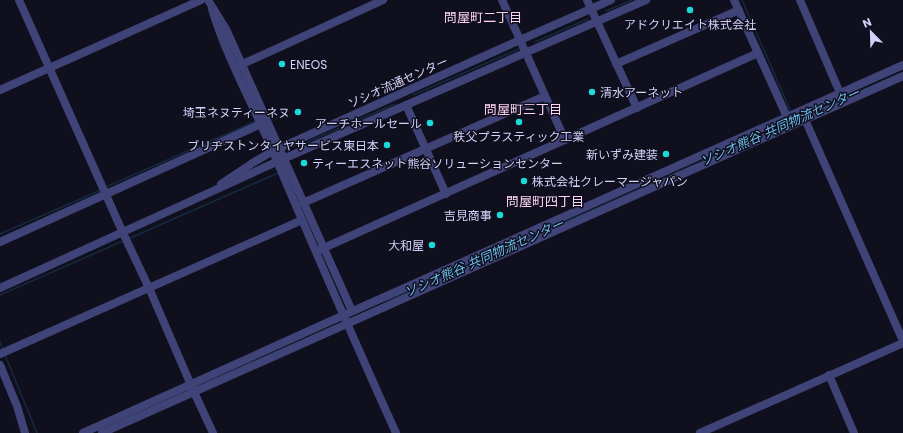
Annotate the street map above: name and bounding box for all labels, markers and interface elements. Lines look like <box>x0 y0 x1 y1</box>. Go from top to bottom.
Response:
marker: アドクリエイト株式会社 <box>685 5 695 15</box>
district label: 問屋町二丁目 <box>444 8 522 27</box>
north arrow <box>851 12 891 52</box>
text: N <box>860 14 874 32</box>
place label: アドクリエイト株式会社 <box>624 16 756 33</box>
street label: ソシオ流通センター <box>345 52 451 112</box>
place label: ENEOS <box>290 56 327 73</box>
marker: ENEOS <box>277 59 287 69</box>
water label: ソシオ熊谷 共同物流センター <box>697 83 864 171</box>
place label: 清水アーネット <box>600 84 683 101</box>
marker: 清水アーネット <box>587 87 597 97</box>
district label: 問屋町三丁目 <box>484 100 562 119</box>
place label: 埼玉ネヌティーネヌ <box>183 104 290 121</box>
marker: 埼玉ネヌティーネヌ <box>293 107 303 117</box>
place label: アーチホールセール <box>315 115 422 132</box>
marker: 秩父プラスティック工業 <box>514 117 524 127</box>
marker: アーチホールセール <box>425 118 435 128</box>
place label: 秩父プラスティック工業 <box>453 128 585 145</box>
place label: ブリヂストンタイヤサービス東日本 <box>187 137 379 154</box>
marker: ブリヂストンタイヤサービス東日本 <box>382 140 392 150</box>
place label: 新いずみ建装 <box>586 146 658 163</box>
marker: 新いずみ建装 <box>661 149 671 159</box>
place label: ティーエスネット熊谷ソリューションセンター <box>312 155 563 172</box>
marker: ティーエスネット熊谷ソリューションセンター <box>299 158 309 168</box>
place label: 株式会社クレーマージャパン <box>532 173 688 190</box>
marker: 株式会社クレーマージャパン <box>519 176 529 186</box>
district label: 問屋町四丁目 <box>506 192 584 211</box>
place label: 吉見商事 <box>444 207 492 224</box>
marker: 吉見商事 <box>495 210 505 220</box>
water label: ソシオ熊谷 共同物流センター <box>401 214 568 302</box>
place label: 大和屋 <box>388 237 424 254</box>
marker: 大和屋 <box>427 240 437 250</box>

